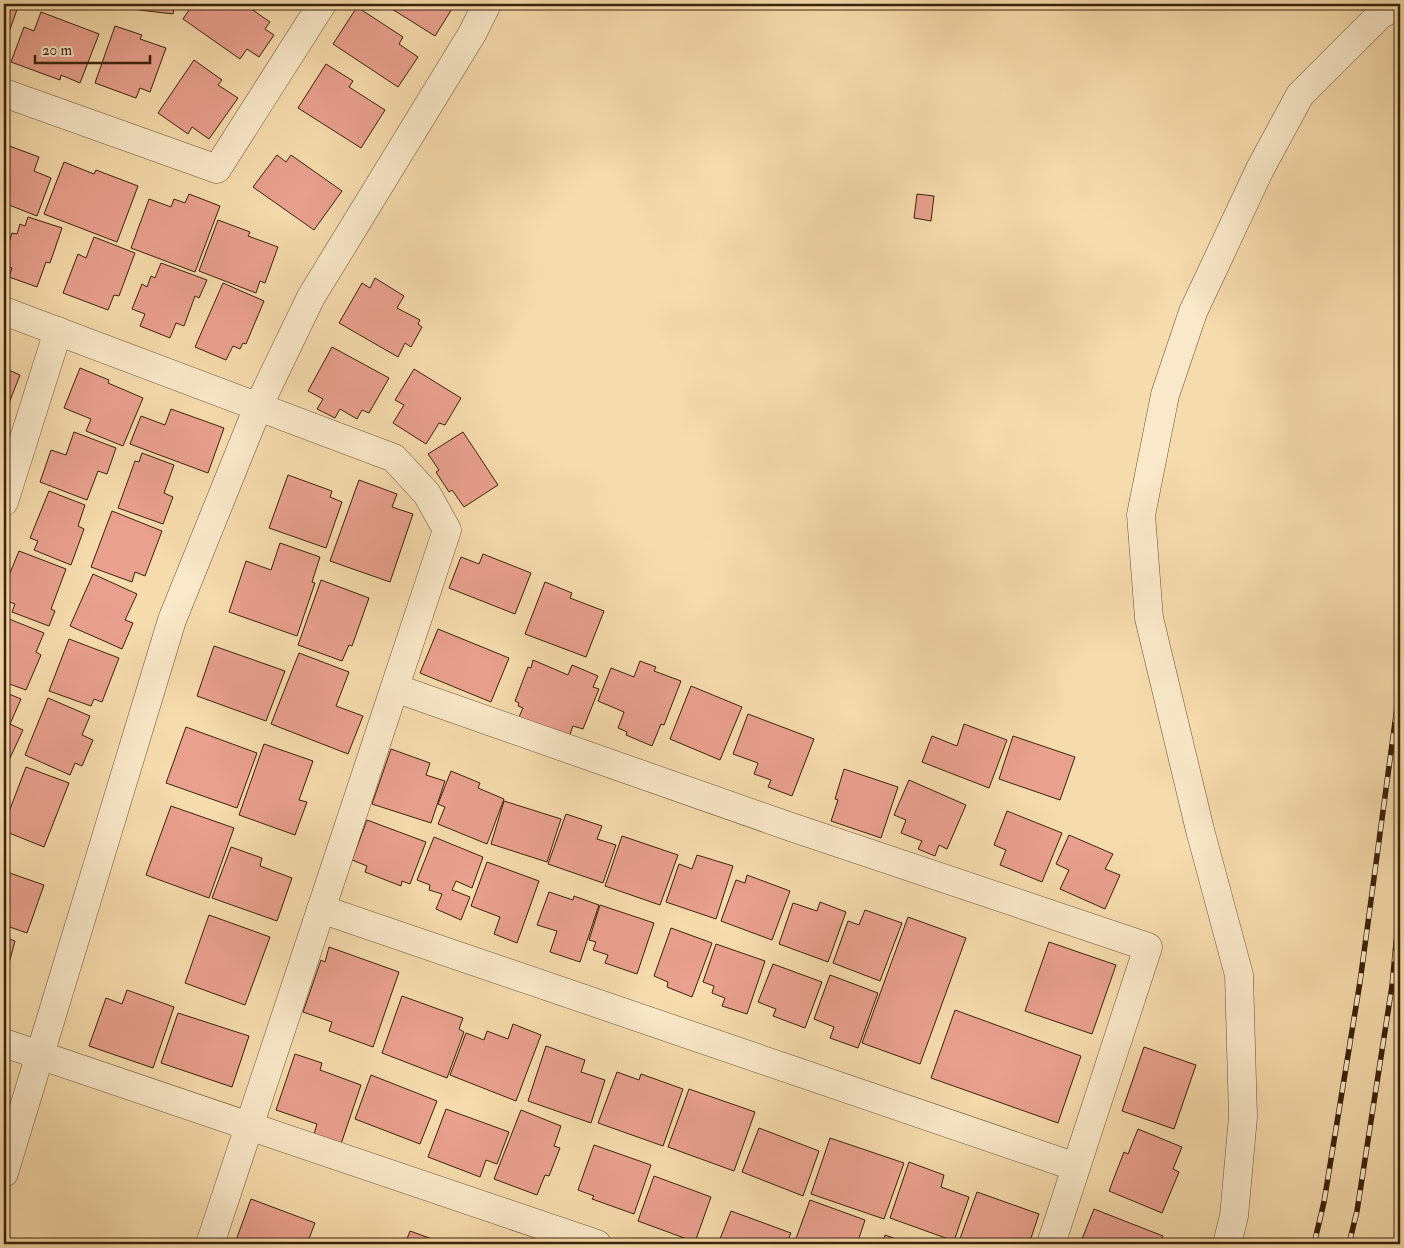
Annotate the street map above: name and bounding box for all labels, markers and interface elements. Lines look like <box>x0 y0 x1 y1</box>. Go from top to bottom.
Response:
scale bar <box>35 32 150 64</box>
text: 20 m <box>42 41 72 60</box>

